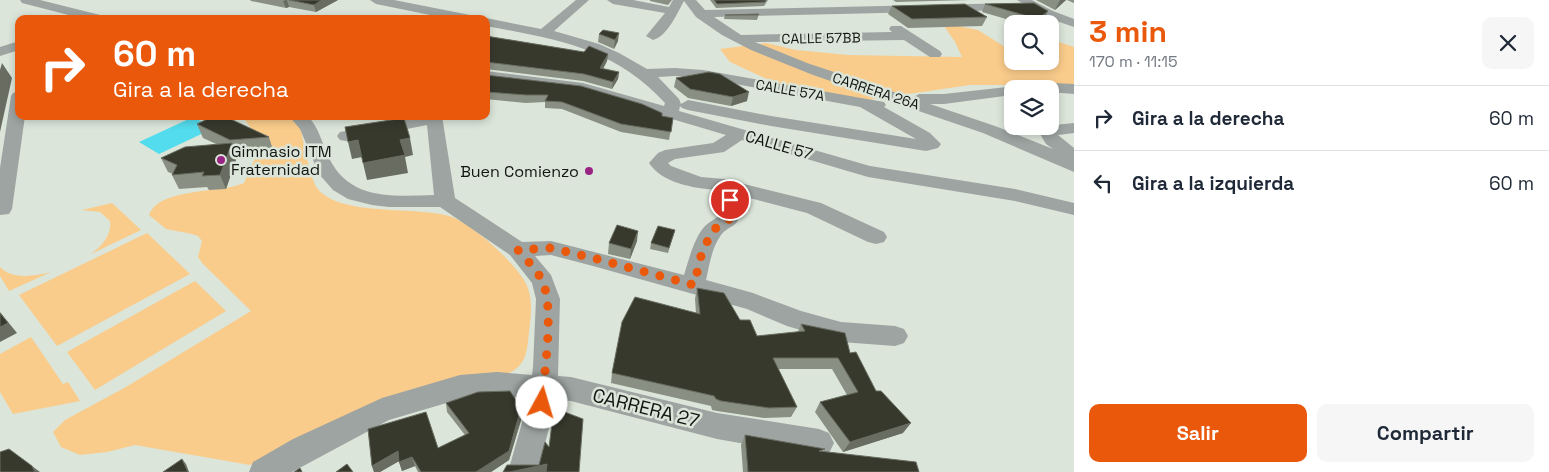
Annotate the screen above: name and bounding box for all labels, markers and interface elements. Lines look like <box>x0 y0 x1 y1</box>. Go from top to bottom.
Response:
text: 3 min <box>1089 12 1167 51</box>
map controls <box>1004 15 1059 135</box>
button: search <box>1004 15 1059 70</box>
button: close <box>1482 17 1534 69</box>
street label: CALLE 57BB <box>781 28 861 48</box>
text: 60 m <box>113 32 196 76</box>
icon: right <box>30 35 95 100</box>
text: 170 m · 11:15 <box>1089 51 1178 72</box>
street label: CARRERA 26A <box>830 69 922 114</box>
text: Gira a la derecha <box>113 75 289 103</box>
street label: CALLE 57A <box>754 75 826 105</box>
button: layers <box>1004 80 1059 135</box>
icon: right <box>1089 104 1117 132</box>
text: Gira a la derecha <box>1132 106 1284 131</box>
text: 60 m <box>1489 106 1534 131</box>
street label: CALLE 57 <box>743 125 815 165</box>
place label: Gimnasio ITM Fraternidad <box>231 141 332 180</box>
marker: Gimnasio ITM Fraternidad <box>215 154 227 166</box>
place label: Buen Comienzo <box>460 161 579 182</box>
marker: Buen Comienzo <box>583 165 595 177</box>
icon: left <box>1089 169 1117 197</box>
text: Gira a la izquierda <box>1132 171 1294 196</box>
text: 60 m <box>1489 171 1534 196</box>
pin <box>709 179 751 221</box>
icon: arrive <box>716 186 744 214</box>
position arrow <box>515 376 567 428</box>
street label: CARRERA 27 <box>590 383 702 433</box>
button: Salir <box>1089 404 1307 462</box>
button: Compartir <box>1317 404 1534 462</box>

